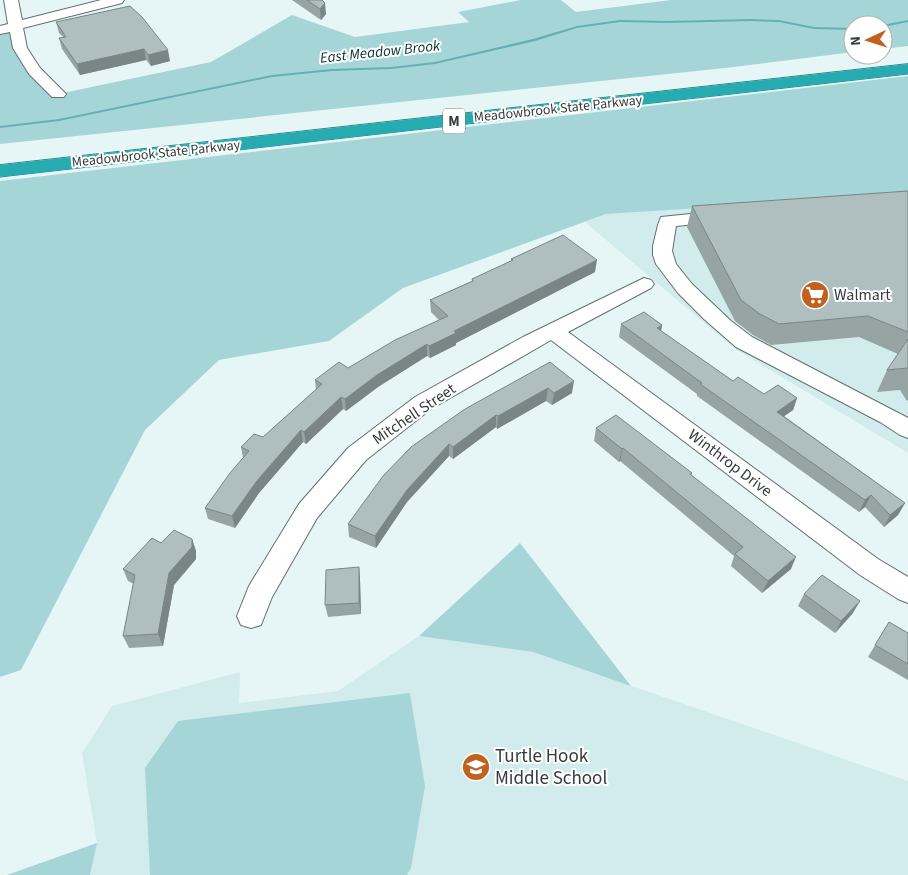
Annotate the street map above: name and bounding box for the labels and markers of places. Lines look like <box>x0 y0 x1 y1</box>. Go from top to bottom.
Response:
supermarket icon: Walmart <box>800 280 830 310</box>
place label: Walmart <box>834 284 891 306</box>
place label: Turtle Hook Middle School <box>495 743 607 792</box>
school or university icon: Turtle Hook Middle School <box>461 752 491 782</box>

